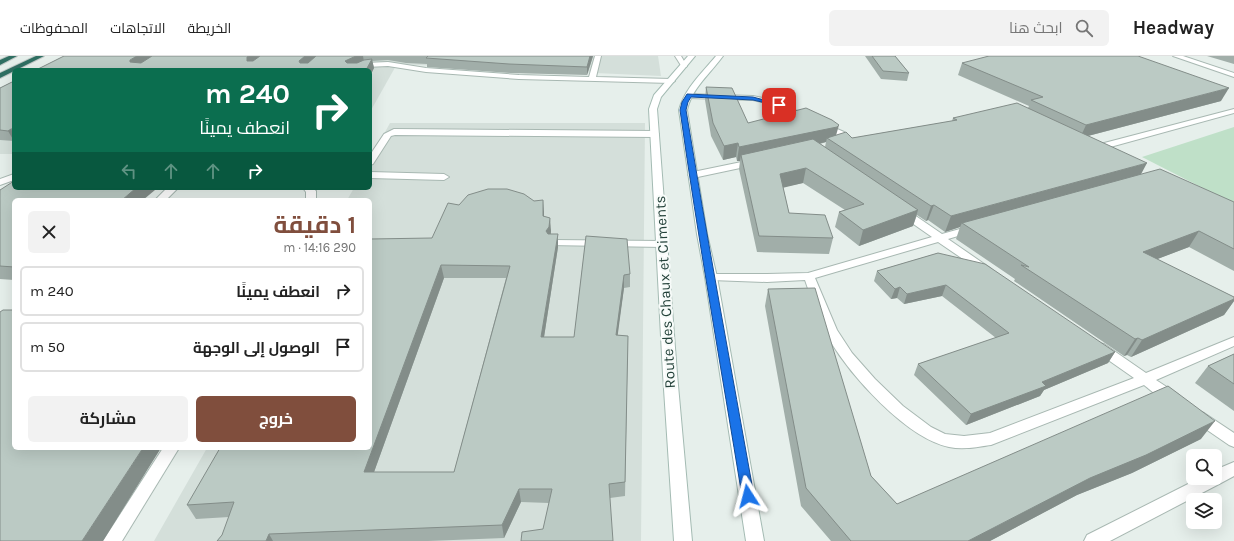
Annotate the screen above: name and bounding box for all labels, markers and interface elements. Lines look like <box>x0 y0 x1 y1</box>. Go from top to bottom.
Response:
search box <box>829 10 1109 46</box>
icon: search <box>1073 17 1095 39</box>
text: Headway <box>1133 17 1214 39</box>
text: ابحث هنا <box>1009 19 1063 37</box>
text: المحفوظات <box>20 20 88 37</box>
text: الاتجاهات <box>110 20 166 37</box>
text: الخريطة <box>188 20 231 37</box>
text: 240 m <box>205 77 290 110</box>
icon: right <box>304 84 356 136</box>
pin <box>762 88 796 122</box>
icon: arrive <box>768 94 790 116</box>
text: انعطف يمينًا <box>199 117 290 139</box>
icon: left <box>118 160 140 182</box>
icon: ahead <box>160 160 182 182</box>
icon: ahead <box>202 160 224 182</box>
icon: right <box>244 160 266 182</box>
street label: Route des Chaux et Ciments <box>651 195 679 389</box>
button: close <box>28 211 70 253</box>
text: 1 دقيقة <box>274 211 356 239</box>
text: 290 m · 14:16 <box>283 240 356 255</box>
icon: right <box>332 280 354 302</box>
text: 240 m <box>30 282 74 300</box>
text: انعطف يمينًا <box>236 283 320 301</box>
icon: arrive <box>332 336 354 358</box>
text: 50 m <box>30 338 65 356</box>
text: الوصول إلى الوجهة <box>193 339 320 357</box>
button: مشاركة <box>28 396 188 442</box>
button: خروج <box>196 396 356 442</box>
map controls <box>1186 449 1222 529</box>
button: search <box>1186 449 1222 485</box>
position arrow <box>727 475 769 517</box>
button: layers <box>1186 493 1222 529</box>

